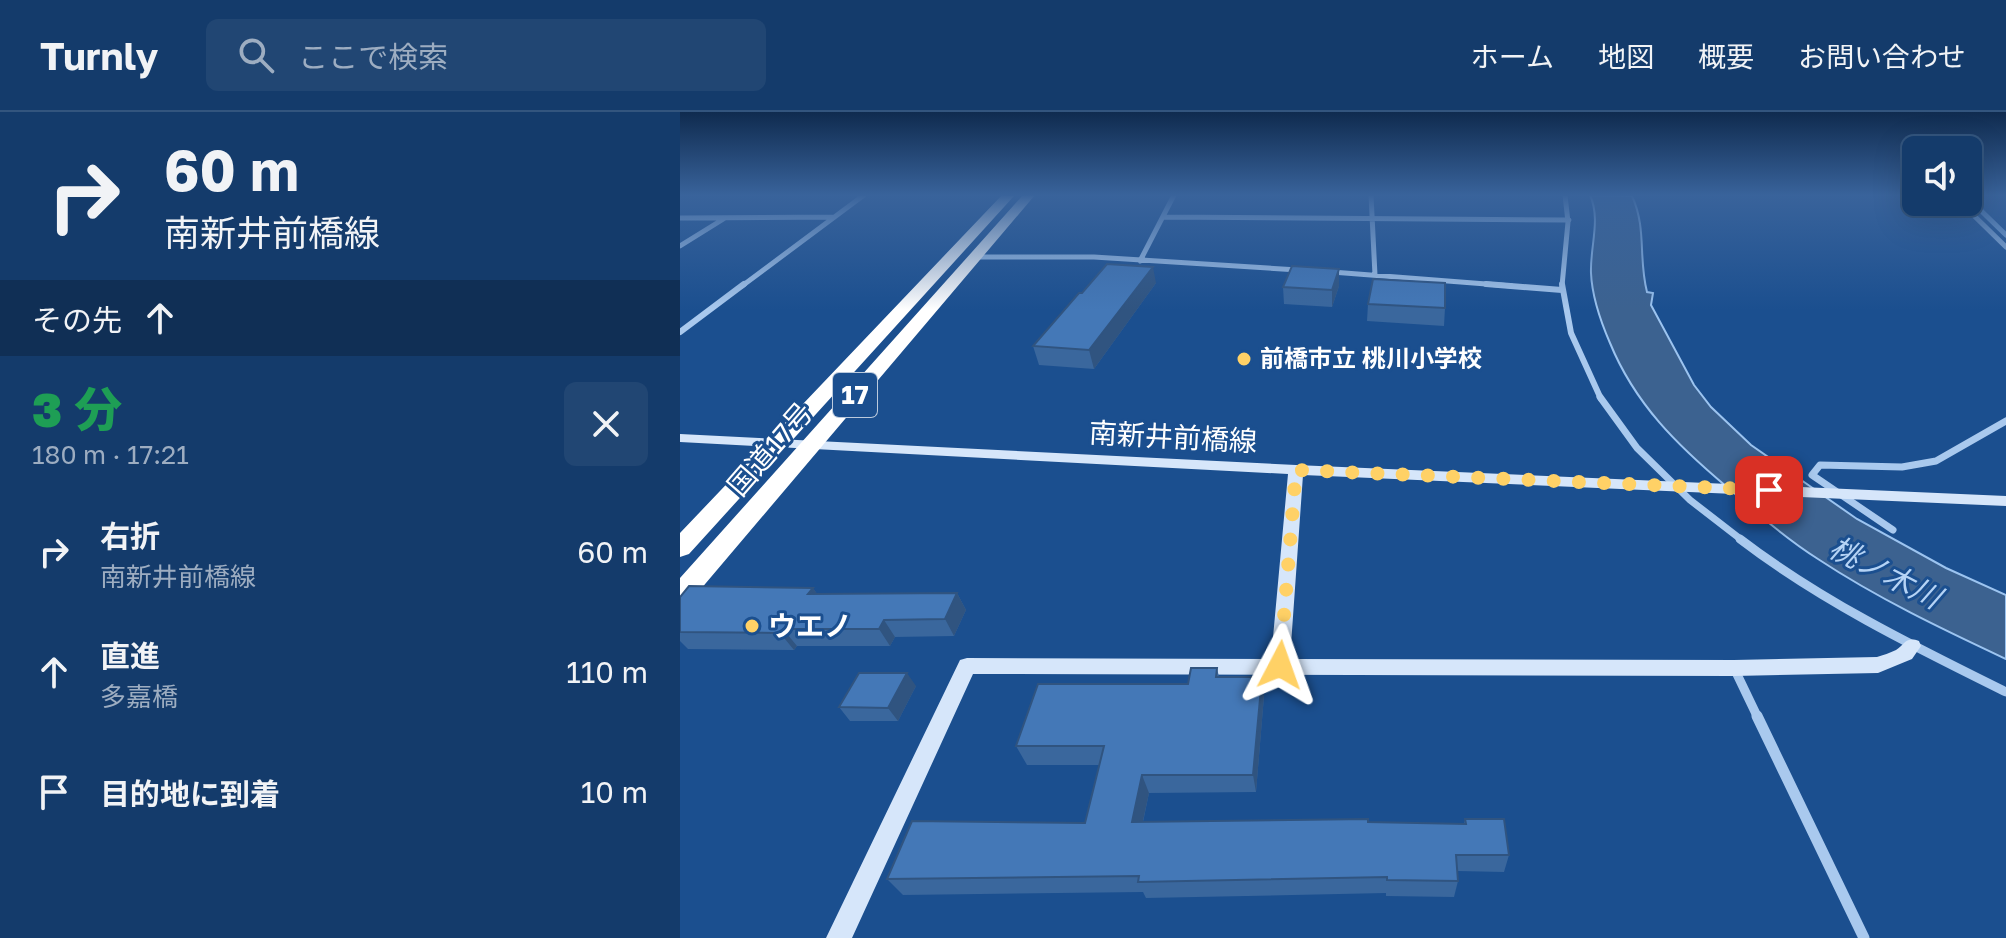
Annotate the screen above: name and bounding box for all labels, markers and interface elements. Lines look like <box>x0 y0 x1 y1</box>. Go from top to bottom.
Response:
search box <box>206 19 766 91</box>
text: Turnly <box>40 33 158 78</box>
icon: search <box>234 33 278 77</box>
text: ここで検索 <box>298 39 448 75</box>
text: ホーム <box>1471 40 1554 73</box>
text: 地図 <box>1598 40 1654 73</box>
text: 概要 <box>1698 40 1754 73</box>
text: お問い合わせ <box>1798 40 1966 73</box>
text: 60 m <box>164 136 299 203</box>
map controls <box>1902 136 1982 216</box>
button: sound <box>1902 136 1982 216</box>
icon: right <box>32 144 136 248</box>
text: 南新井前橋線 <box>164 211 380 254</box>
icon: ahead <box>138 296 182 340</box>
text: その先 <box>32 302 122 338</box>
place label: 前橋市立 桃川小学校 <box>1260 343 1482 372</box>
marker: 前橋市立 桃川小学校 <box>1235 350 1253 368</box>
road number: 17 <box>833 373 877 417</box>
text: 3 分 <box>32 380 122 438</box>
button: close <box>564 382 648 466</box>
street label: 国道17号 <box>720 395 819 502</box>
street label: 南新井前橋線 <box>1088 416 1258 457</box>
text: 180 m · 17:21 <box>32 439 189 470</box>
pin <box>1735 456 1803 524</box>
icon: arrive <box>1747 468 1791 512</box>
text: 右折 <box>100 518 160 554</box>
water label: 桃ノ木川 <box>1824 529 1950 617</box>
icon: right <box>32 530 76 574</box>
text: 60 m <box>577 534 648 570</box>
text: 南新井前橋線 <box>100 561 256 592</box>
place label: ウエノ <box>768 609 852 642</box>
marker: ウエノ <box>743 617 761 635</box>
position arrow <box>1238 623 1322 707</box>
text: 直進 <box>100 638 160 674</box>
icon: ahead <box>32 650 76 694</box>
text: 110 m <box>566 654 648 690</box>
text: 多嘉橋 <box>100 681 178 712</box>
icon: arrive <box>32 770 76 814</box>
text: 10 m <box>581 774 648 810</box>
text: 目的地に到着 <box>100 776 280 812</box>

